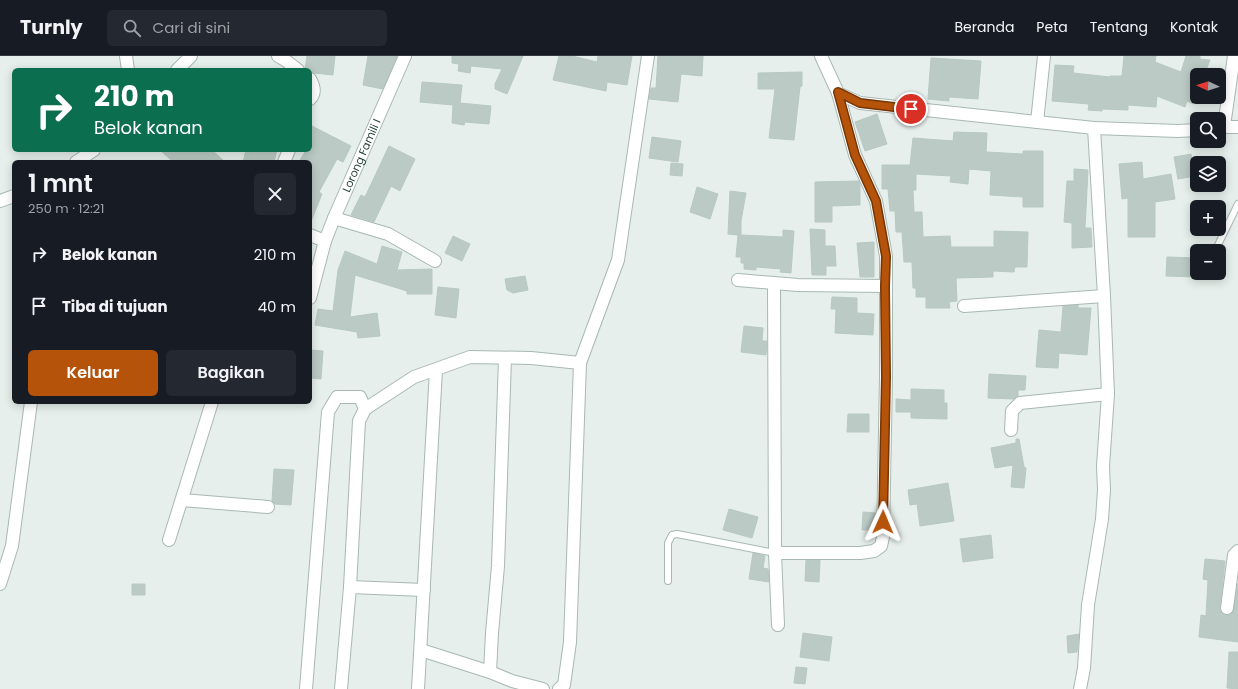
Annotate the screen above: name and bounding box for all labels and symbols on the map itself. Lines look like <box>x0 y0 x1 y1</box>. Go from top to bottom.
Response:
north arrow <box>1190 68 1226 104</box>
pin <box>894 92 928 126</box>
street label: Lorong Famili I <box>338 116 385 195</box>
position arrow <box>862 501 904 543</box>

